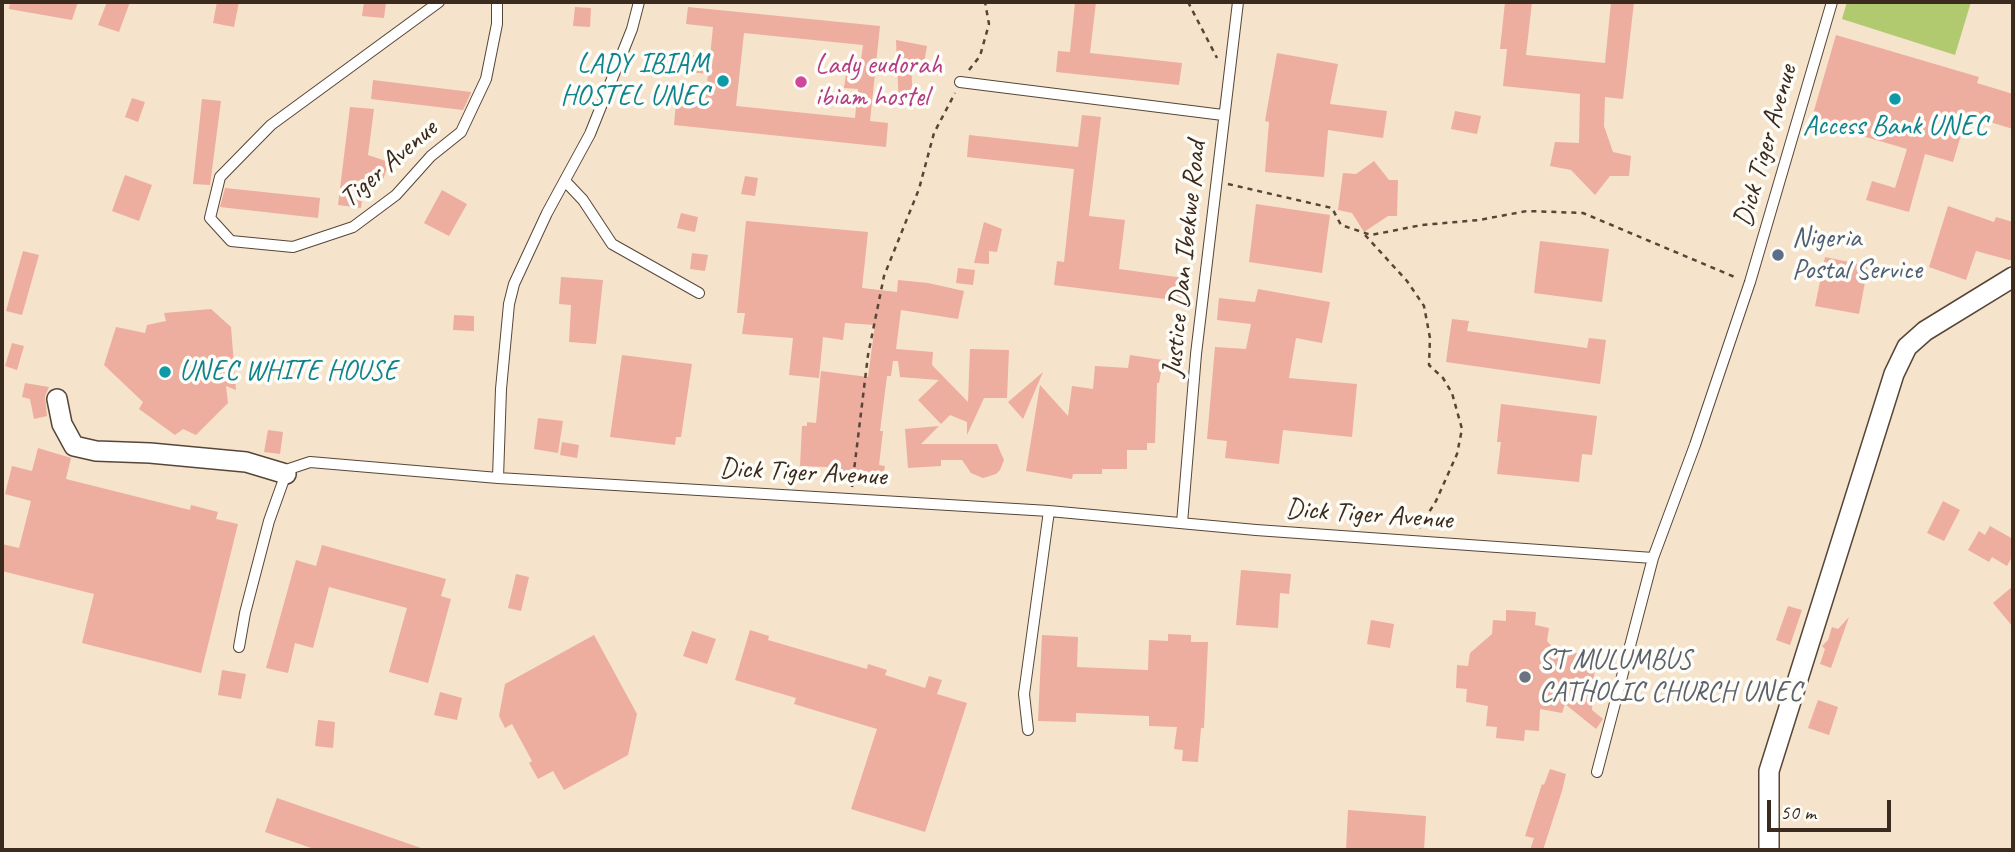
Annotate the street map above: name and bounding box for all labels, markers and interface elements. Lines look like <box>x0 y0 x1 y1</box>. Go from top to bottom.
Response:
place label: LADY IBIAM HOSTEL UNEC <box>561 48 709 114</box>
place label: Lady eudorah ibiam hostel <box>815 49 942 115</box>
street label: Dick Tiger Avenue <box>1727 61 1805 231</box>
marker: LADY IBIAM HOSTEL UNEC <box>715 73 731 89</box>
marker: Lady eudorah ibiam hostel <box>793 74 809 90</box>
marker: Access Bank UNEC <box>1887 91 1903 107</box>
place label: Access Bank UNEC <box>1803 110 1987 144</box>
street label: Tiger Avenue <box>333 113 445 215</box>
street label: Justice Dan Ibekwe Road <box>1156 140 1214 378</box>
place label: Nigeria Postal Service <box>1792 222 1922 288</box>
marker: Nigeria Postal Service <box>1770 247 1786 263</box>
place label: UNEC WHITE HOUSE <box>179 355 397 389</box>
marker: UNEC WHITE HOUSE <box>157 364 173 380</box>
street label: Dick Tiger Avenue <box>719 452 887 494</box>
street label: Dick Tiger Avenue <box>1284 492 1454 538</box>
place label: ST MULUMBUS CATHOLIC CHURCH UNEC <box>1539 644 1802 710</box>
marker: ST MULUMBUS CATHOLIC CHURCH UNEC <box>1517 669 1533 685</box>
scale bar <box>1770 786 1894 830</box>
text: 50 m <box>1780 799 1816 825</box>

